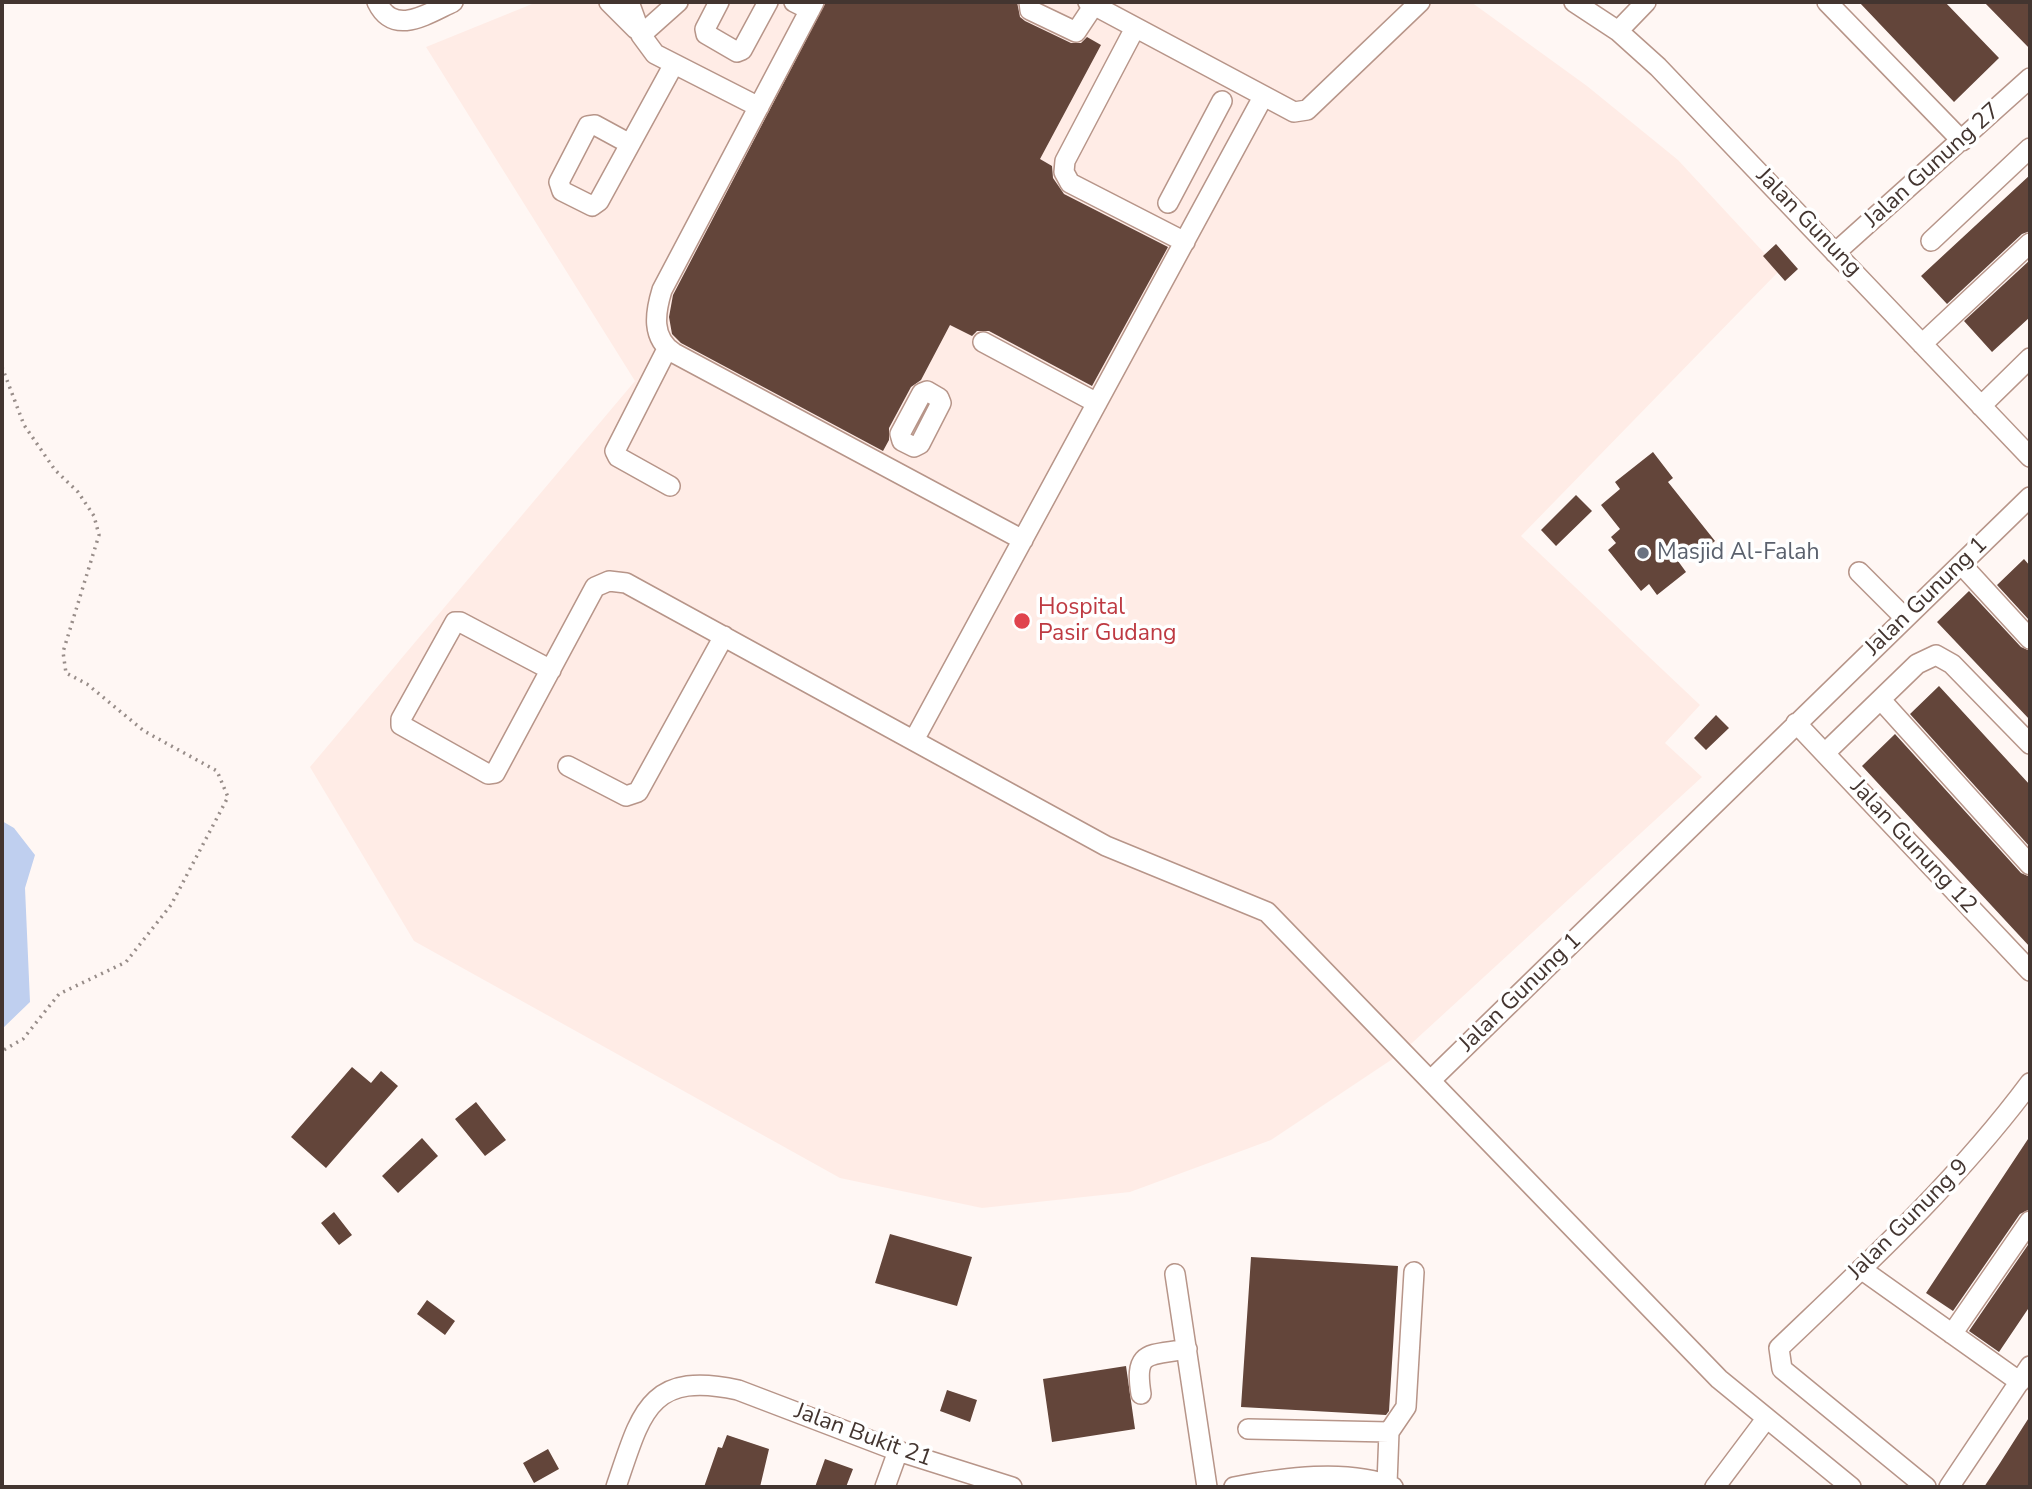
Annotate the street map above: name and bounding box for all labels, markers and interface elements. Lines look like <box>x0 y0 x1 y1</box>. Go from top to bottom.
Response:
street label: Jalan Gunung 27 <box>1859 98 2007 234</box>
street label: Jalan Gunung <box>1750 163 1866 283</box>
street label: Jalan Gunung 1 <box>1860 532 1994 662</box>
place label: Masjid Al-Falah <box>1657 539 1820 567</box>
marker: Masjid Al-Falah <box>1635 545 1651 561</box>
place label: Hospital Pasir Gudang <box>1038 594 1176 648</box>
marker: Hospital Pasir Gudang <box>1012 611 1032 631</box>
street label: Jalan Gunung 12 <box>1844 774 1982 920</box>
street label: Jalan Gunung 1 <box>1454 928 1588 1058</box>
street label: Jalan Gunung 9 <box>1843 1154 1975 1286</box>
street label: Jalan Bukit 21 <box>790 1398 936 1474</box>

